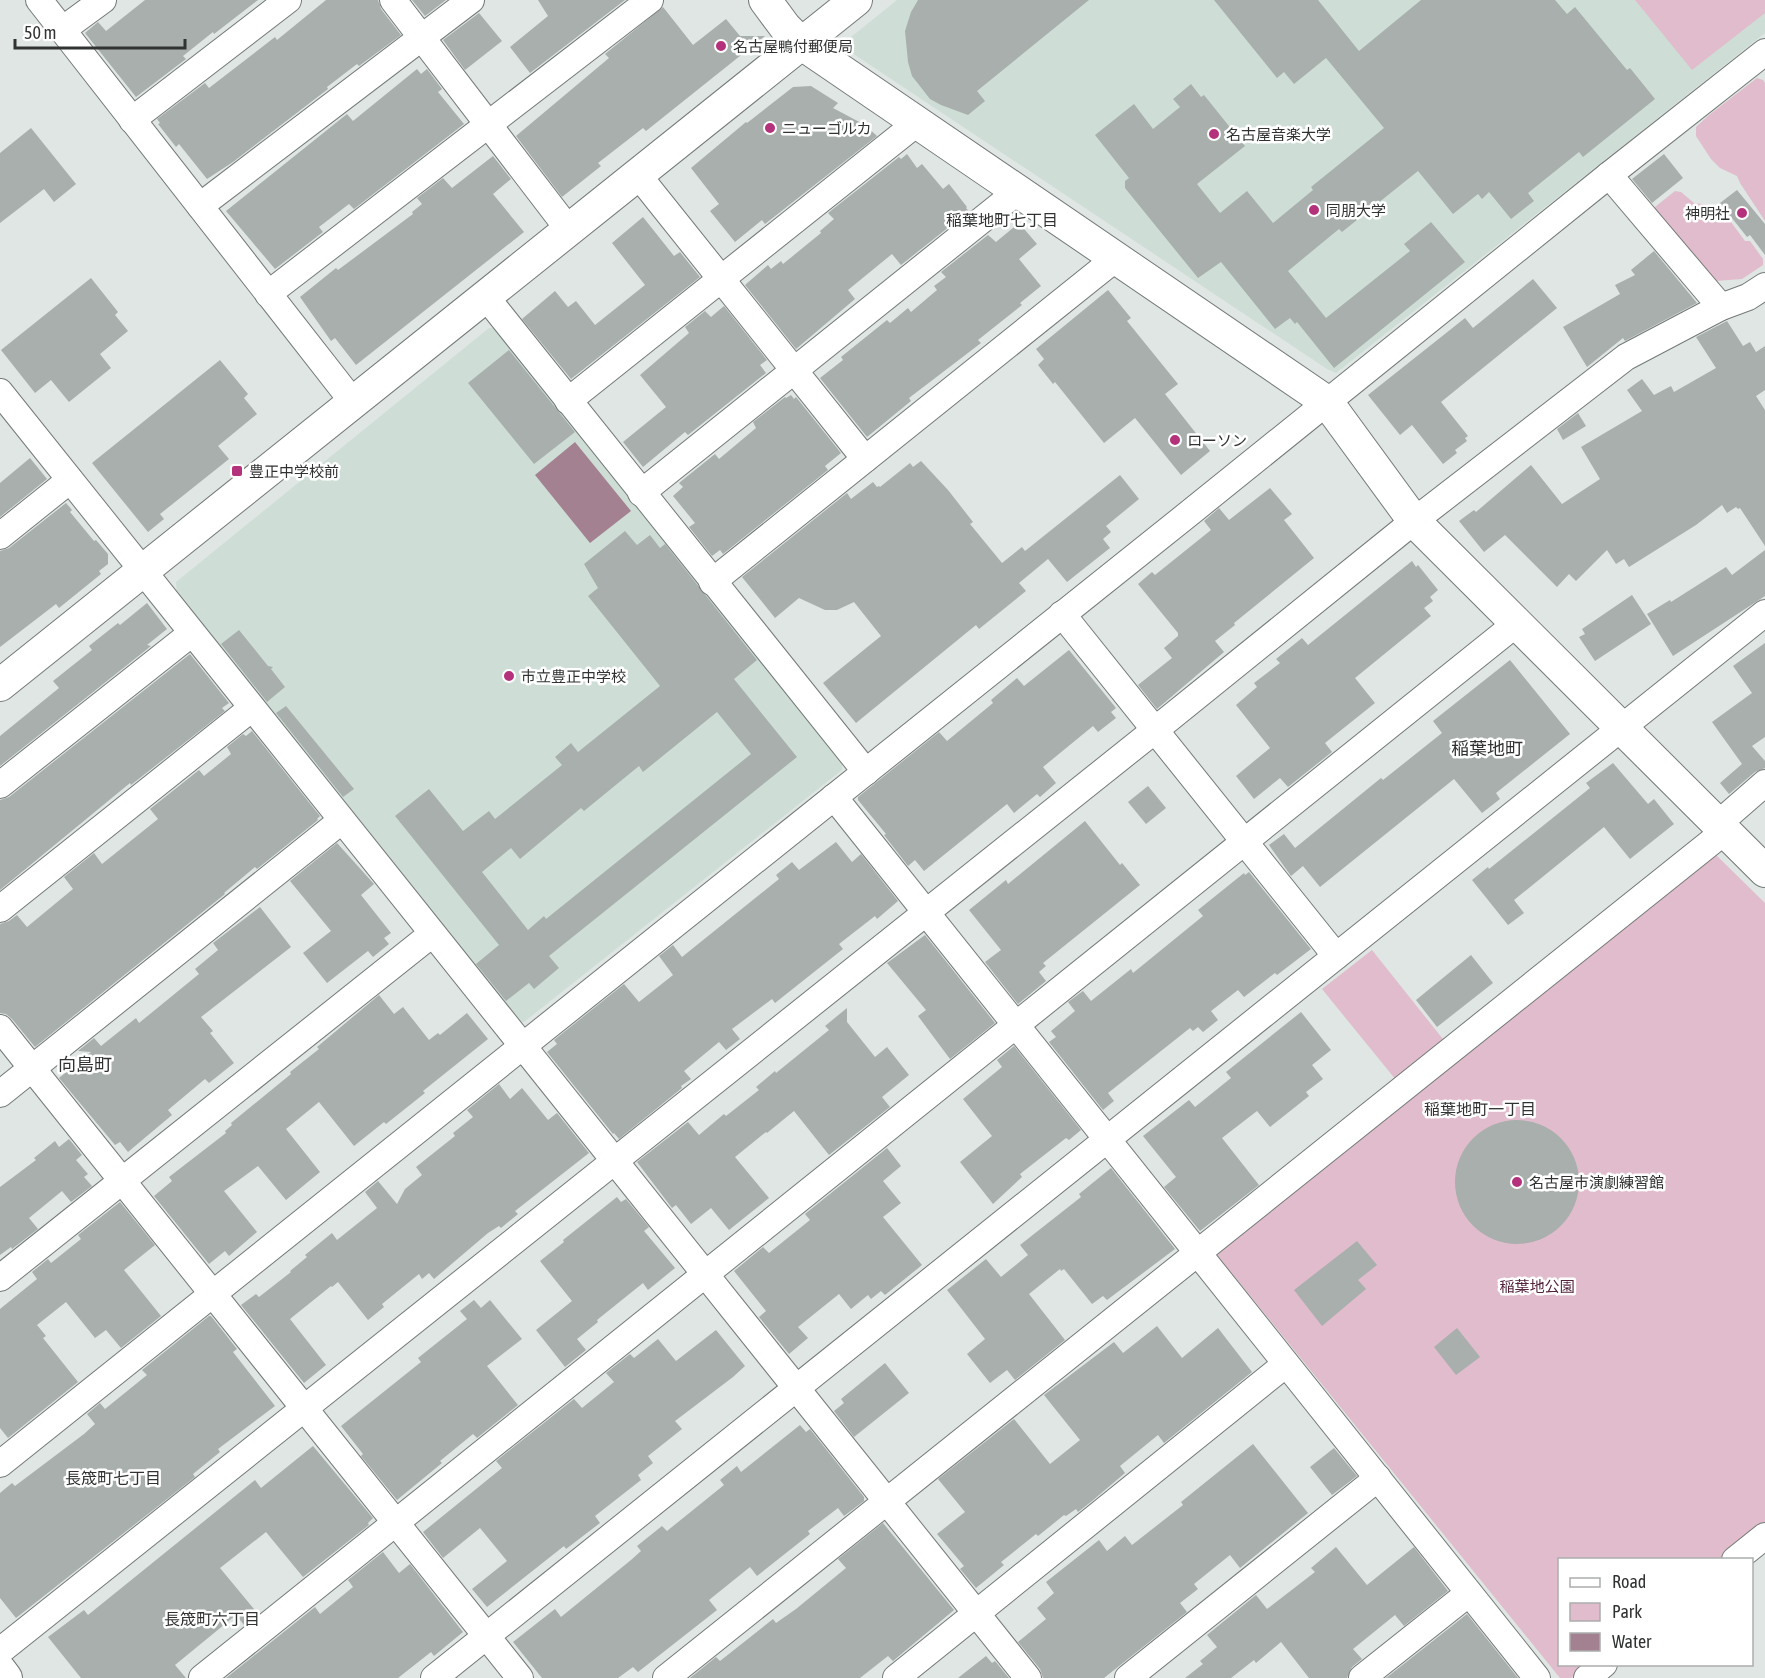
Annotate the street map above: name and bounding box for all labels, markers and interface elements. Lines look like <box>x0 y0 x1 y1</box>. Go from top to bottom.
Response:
scale bar <box>15 12 184 50</box>
text: 50 m <box>24 22 56 43</box>
place label: 名古屋鴨付郵便局 <box>733 38 853 55</box>
marker: 名古屋鴨付郵便局 <box>714 39 728 53</box>
place label: ニューゴルカ <box>782 120 872 137</box>
marker: ニューゴルカ <box>763 121 777 135</box>
place label: 名古屋音楽大学 <box>1226 126 1331 143</box>
marker: 名古屋音楽大学 <box>1207 127 1221 141</box>
place label: 同朋大学 <box>1326 202 1386 219</box>
marker: 同朋大学 <box>1307 203 1321 217</box>
place label: 神明社 <box>1685 205 1730 222</box>
marker: 神明社 <box>1735 206 1749 220</box>
district label: 稲葉地町七丁目 <box>946 211 1058 229</box>
place label: ローソン <box>1187 432 1247 449</box>
marker: ローソン <box>1168 433 1182 447</box>
place label: 豊正中学校前 <box>249 463 339 480</box>
marker: 豊正中学校前 <box>230 464 244 478</box>
place label: 市立豊正中学校 <box>521 668 626 685</box>
marker: 市立豊正中学校 <box>502 669 516 683</box>
district label: 稲葉地町 <box>1451 738 1523 759</box>
district label: 向島町 <box>58 1054 112 1075</box>
district label: 稲葉地町一丁目 <box>1424 1100 1536 1118</box>
place label: 名古屋市演劇練習館 <box>1529 1174 1664 1191</box>
marker: 名古屋市演劇練習館 <box>1510 1175 1524 1189</box>
park label: 稲葉地公園 <box>1499 1278 1575 1295</box>
district label: 長筬町七丁目 <box>65 1469 161 1487</box>
legend <box>1558 1558 1753 1666</box>
text: Road <box>1612 1571 1646 1592</box>
text: Park <box>1612 1601 1642 1622</box>
district label: 長筬町六丁目 <box>164 1610 260 1628</box>
text: Water <box>1612 1631 1652 1652</box>

